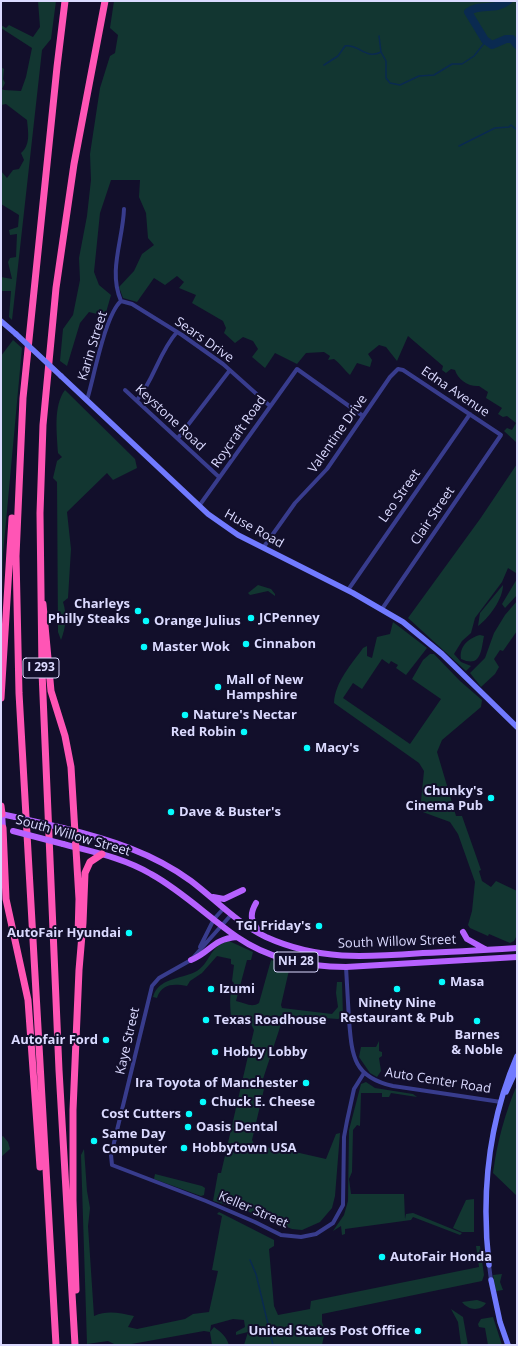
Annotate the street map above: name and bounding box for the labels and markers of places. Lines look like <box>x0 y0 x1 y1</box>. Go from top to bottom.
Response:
place label: Charleys Philly Steaks <box>48 596 130 627</box>
marker: Charleys Philly Steaks <box>133 606 143 616</box>
place label: JCPenney <box>259 610 320 626</box>
place label: Orange Julius <box>154 613 241 629</box>
marker: JCPenney <box>246 613 256 623</box>
marker: Orange Julius <box>141 616 151 626</box>
place label: Cinnabon <box>254 636 316 652</box>
place label: Master Wok <box>152 639 230 655</box>
marker: Cinnabon <box>241 639 251 649</box>
marker: Master Wok <box>139 642 149 652</box>
place label: Mall of New Hampshire <box>226 672 303 703</box>
marker: Mall of New Hampshire <box>213 682 223 692</box>
place label: Nature's Nectar <box>193 707 297 723</box>
marker: Nature's Nectar <box>180 710 190 720</box>
place label: Red Robin <box>171 724 236 740</box>
marker: Red Robin <box>239 727 249 737</box>
place label: Macy's <box>315 740 359 756</box>
marker: Macy's <box>302 743 312 753</box>
place label: Chunky's Cinema Pub <box>406 783 483 814</box>
marker: Chunky's Cinema Pub <box>486 793 496 803</box>
place label: Dave & Buster's <box>179 804 281 820</box>
marker: Dave & Buster's <box>166 807 176 817</box>
place label: TGI Friday's <box>236 918 311 934</box>
marker: TGI Friday's <box>314 921 324 931</box>
place label: AutoFair Hyundai <box>7 925 121 941</box>
marker: AutoFair Hyundai <box>124 928 134 938</box>
place label: Masa <box>450 974 484 990</box>
marker: Masa <box>437 977 447 987</box>
place label: Izumi <box>219 981 255 997</box>
marker: Izumi <box>206 984 216 994</box>
marker: Ninety Nine Restaurant & Pub <box>392 984 402 994</box>
place label: Ninety Nine Restaurant & Pub <box>340 995 454 1026</box>
place label: Texas Roadhouse <box>214 1012 326 1028</box>
marker: Texas Roadhouse <box>201 1015 211 1025</box>
marker: Barnes & Noble <box>472 1016 482 1026</box>
place label: Barnes & Noble <box>451 1027 503 1058</box>
place label: Autofair Ford <box>11 1032 98 1048</box>
marker: Autofair Ford <box>101 1035 111 1045</box>
place label: Hobby Lobby <box>223 1044 307 1060</box>
marker: Hobby Lobby <box>210 1047 220 1057</box>
place label: Ira Toyota of Manchester <box>135 1075 298 1091</box>
marker: Ira Toyota of Manchester <box>301 1078 311 1088</box>
place label: Chuck E. Cheese <box>211 1094 315 1110</box>
marker: Chuck E. Cheese <box>198 1097 208 1107</box>
place label: Cost Cutters <box>101 1106 181 1122</box>
marker: Cost Cutters <box>184 1109 194 1119</box>
place label: Oasis Dental <box>196 1119 278 1135</box>
marker: Oasis Dental <box>183 1122 193 1132</box>
place label: Same Day Computer <box>102 1126 167 1157</box>
marker: Same Day Computer <box>89 1136 99 1146</box>
place label: Hobbytown USA <box>192 1140 297 1156</box>
marker: Hobbytown USA <box>179 1143 189 1153</box>
place label: AutoFair Honda <box>390 1249 492 1265</box>
marker: AutoFair Honda <box>377 1252 387 1262</box>
place label: United States Post Office <box>248 1323 410 1339</box>
marker: United States Post Office <box>413 1326 423 1336</box>

